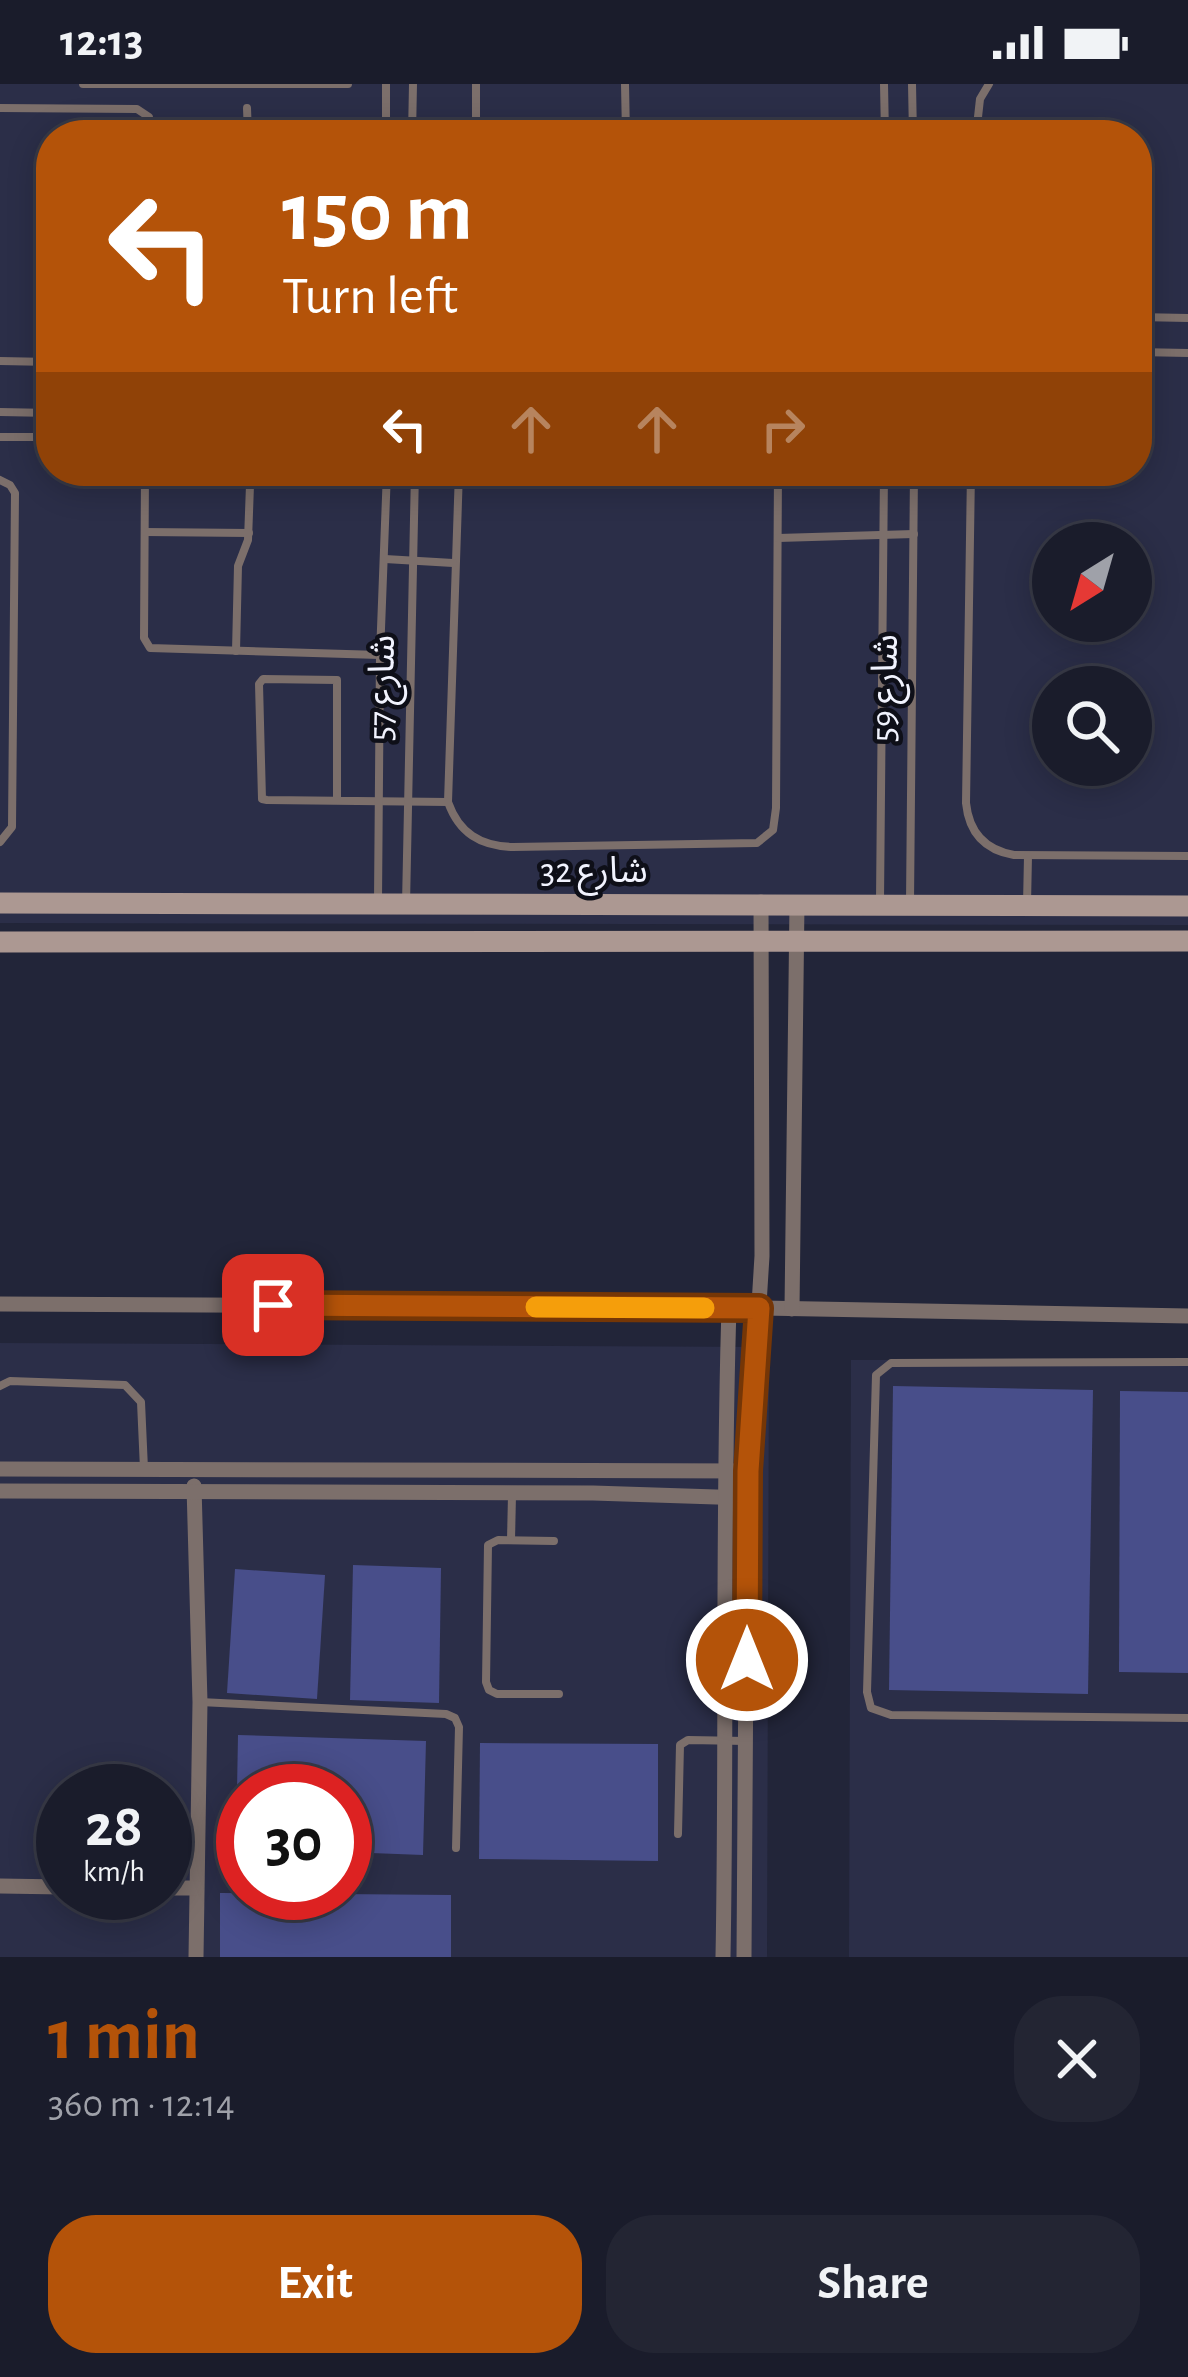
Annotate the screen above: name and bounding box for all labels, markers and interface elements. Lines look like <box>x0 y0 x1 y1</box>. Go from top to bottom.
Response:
text: 12:13 <box>60 19 143 64</box>
icon: left <box>84 168 240 324</box>
text: 150 m <box>282 172 473 256</box>
text: Turn left <box>282 270 458 324</box>
icon: left <box>372 396 438 462</box>
icon: ahead <box>498 396 564 462</box>
icon: ahead <box>624 396 690 462</box>
icon: right <box>750 396 816 462</box>
north arrow <box>1032 522 1152 642</box>
map controls <box>1032 522 1152 786</box>
street label: شارع 59 <box>866 634 911 742</box>
street label: شارع 57 <box>363 635 408 742</box>
button: search <box>1032 666 1152 786</box>
street label: شارع 32 <box>540 853 648 896</box>
pin <box>222 1254 324 1356</box>
icon: arrive <box>240 1272 306 1338</box>
position arrow <box>684 1597 810 1723</box>
speed limit sign: 30 <box>216 1764 372 1920</box>
text: 28 <box>85 1797 143 1857</box>
text: km/h <box>83 1857 145 1887</box>
button: close <box>1014 1996 1140 2122</box>
text: 1 min <box>48 2000 200 2072</box>
text: 360 m · 12:14 <box>48 2085 235 2124</box>
button: Exit <box>48 2215 582 2353</box>
button: Share <box>606 2215 1140 2353</box>

